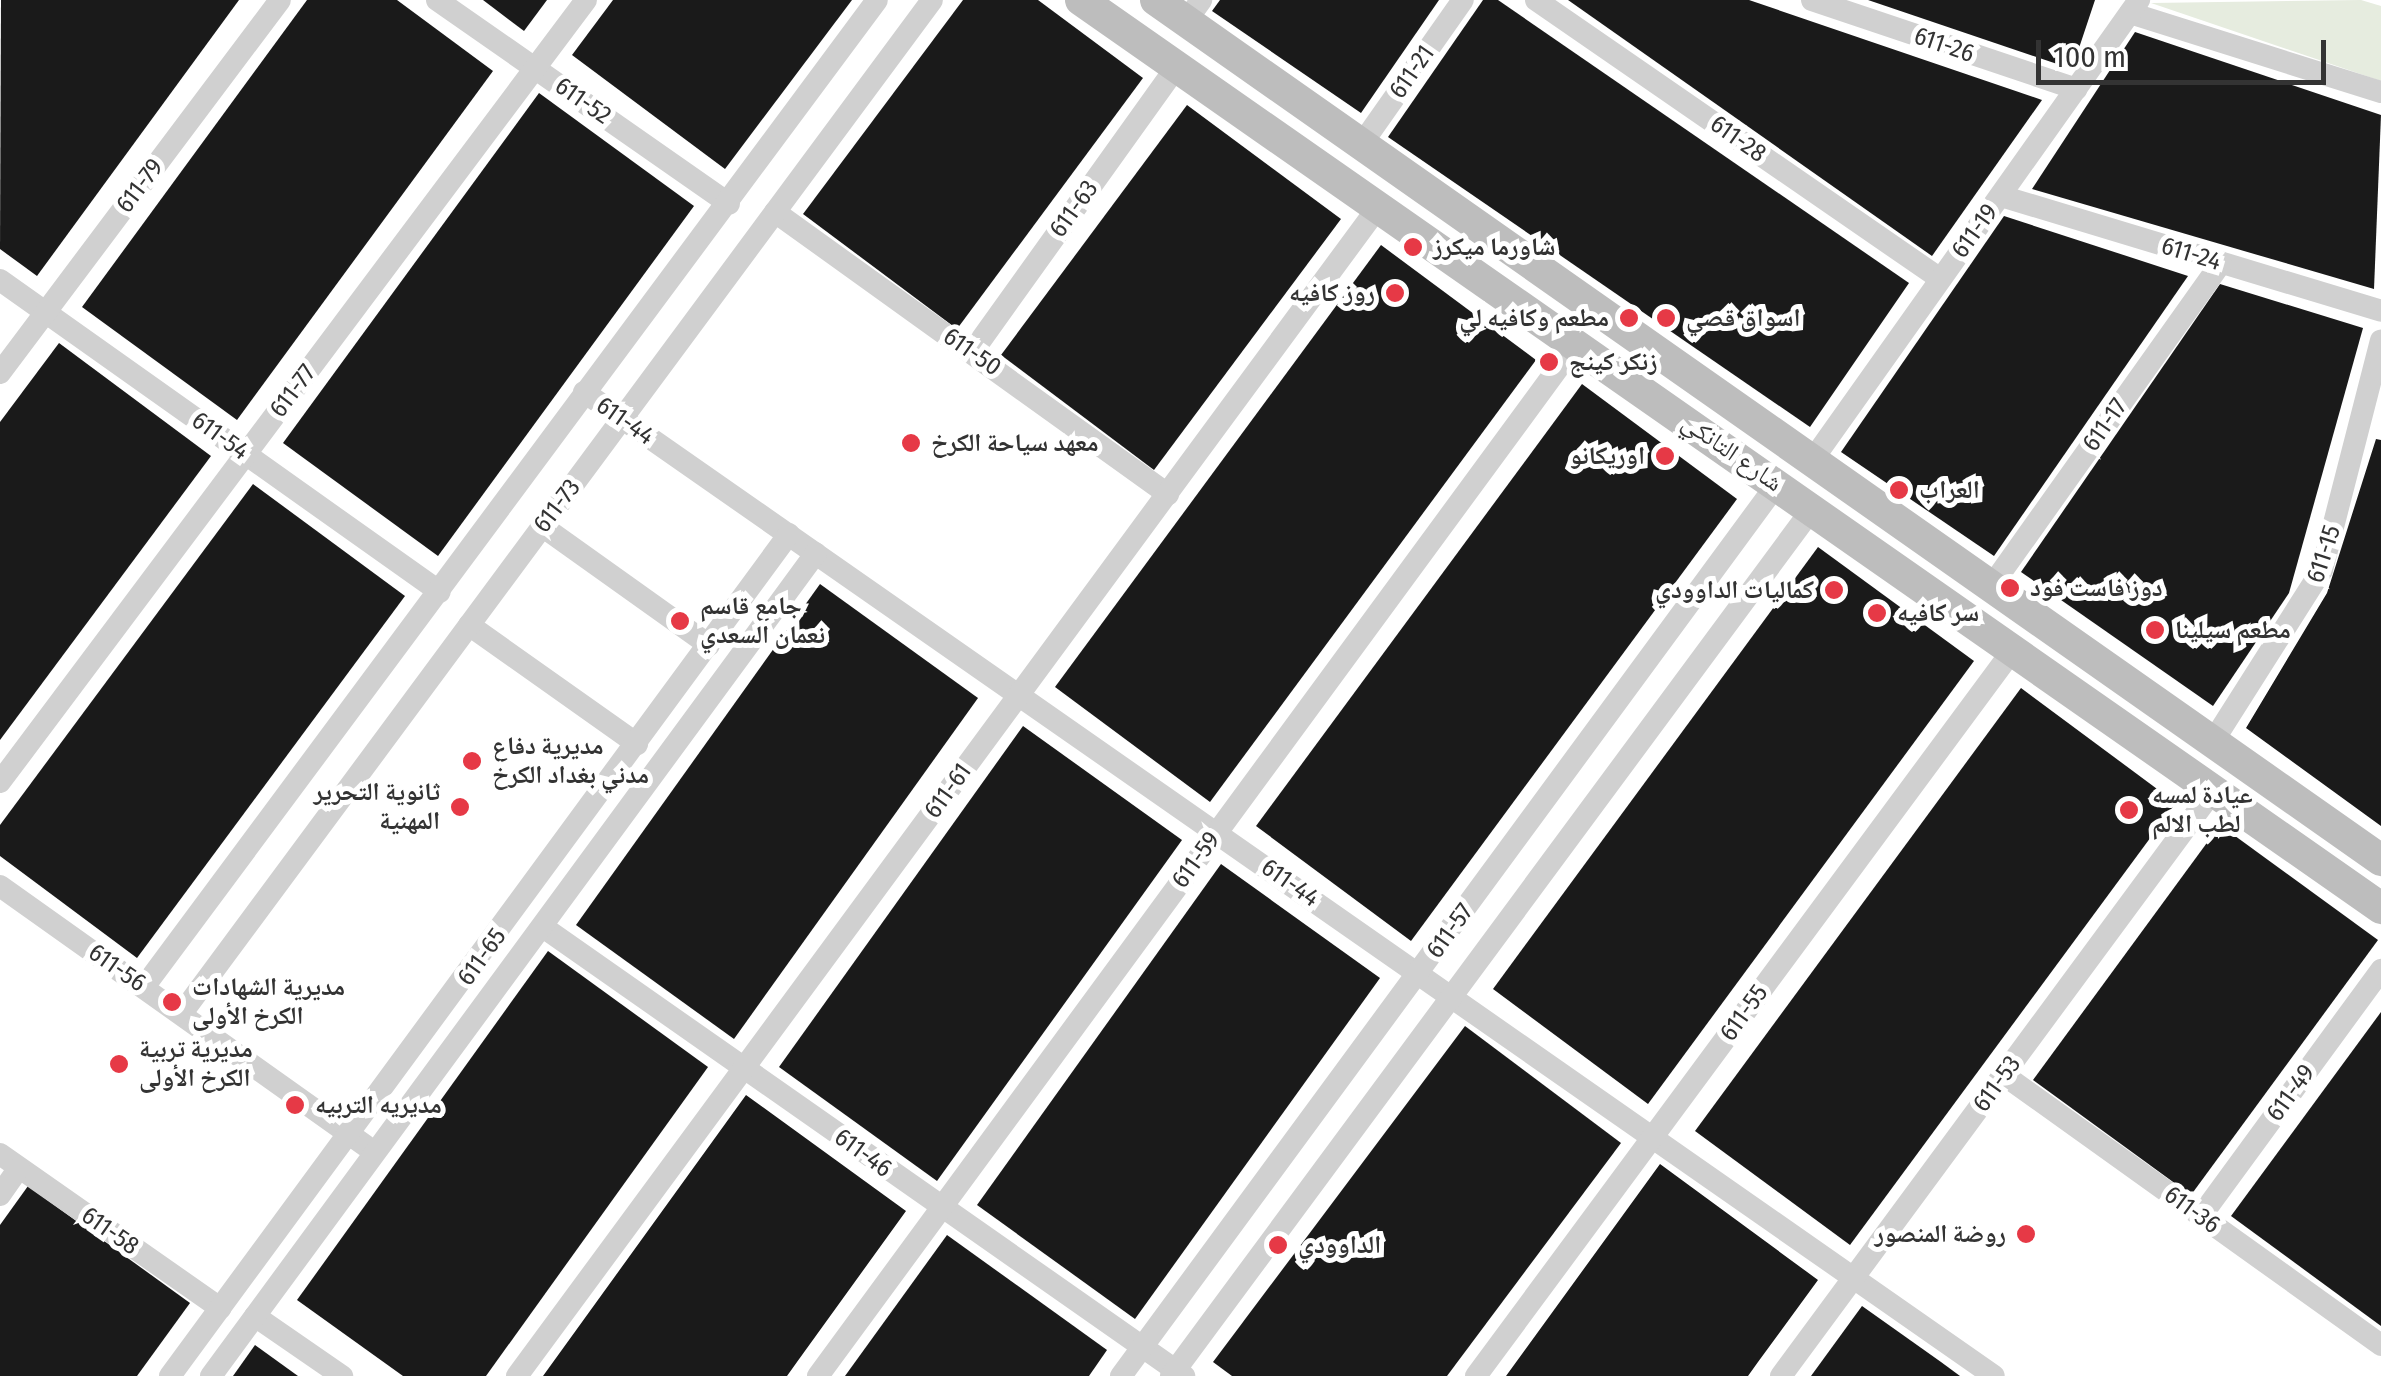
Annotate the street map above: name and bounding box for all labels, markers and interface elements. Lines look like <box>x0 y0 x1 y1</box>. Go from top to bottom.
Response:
scale bar <box>2041 20 2331 82</box>
street label: 611-26 <box>1910 21 1978 69</box>
text: 100 m <box>2053 39 2126 75</box>
street label: 611-21 <box>1383 40 1441 104</box>
street label: 611-52 <box>549 71 617 131</box>
street label: 611-28 <box>1704 109 1772 169</box>
street label: 611-79 <box>110 153 170 219</box>
street label: 611-63 <box>1043 175 1105 243</box>
street label: 611-19 <box>1945 198 2005 264</box>
street label: 611-24 <box>2158 231 2224 277</box>
place label: شاورما ميكرز <box>1433 232 1556 262</box>
marker: شاورما ميكرز <box>1402 236 1424 258</box>
place label: روز كافيه <box>1289 278 1375 308</box>
marker: روز كافيه <box>1384 282 1406 304</box>
place label: مطعم وكافيه لي <box>1459 303 1609 333</box>
place label: اسواق قصي <box>1686 303 1800 333</box>
marker: مطعم وكافيه لي <box>1618 307 1640 329</box>
marker: اسواق قصي <box>1655 307 1677 329</box>
street label: 611-50 <box>937 321 1007 383</box>
place label: زنكر كينج <box>1569 347 1658 377</box>
marker: زنكر كينج <box>1538 351 1560 373</box>
street label: 611-77 <box>263 359 323 423</box>
street label: 611-44 <box>590 390 660 452</box>
street label: 611-17 <box>2076 393 2134 457</box>
street label: 611-54 <box>186 405 254 467</box>
street label: شارع التانكي <box>1676 408 1788 498</box>
place label: معهد سياحة الكرخ <box>931 428 1098 458</box>
marker: معهد سياحة الكرخ <box>900 432 922 454</box>
place label: اوريكانو <box>1570 441 1645 471</box>
marker: اوريكانو <box>1654 445 1676 467</box>
street label: 611-73 <box>527 473 587 539</box>
place label: العراب <box>1919 475 1980 505</box>
marker: العراب <box>1888 479 1910 501</box>
street label: 611-15 <box>2301 521 2347 587</box>
place label: دوز فاست فود <box>2030 573 2163 603</box>
place label: كماليات الداوودي <box>1655 575 1814 605</box>
marker: دوز فاست فود <box>1999 577 2021 599</box>
marker: كماليات الداوودي <box>1823 579 1845 601</box>
place label: جامع قاسم نعمان السعدي <box>700 592 825 651</box>
place label: سر كافيه <box>1897 598 1979 628</box>
marker: سر كافيه <box>1866 602 1888 624</box>
marker: جامع قاسم نعمان السعدي <box>669 610 691 632</box>
place label: مطعم سيلينا <box>2175 615 2291 645</box>
marker: مطعم سيلينا <box>2144 619 2166 641</box>
place label: مديرية دفاع مدني بغداد الكرخ <box>492 732 649 791</box>
marker: مديرية دفاع مدني بغداد الكرخ <box>461 750 483 772</box>
street label: 611-61 <box>918 758 978 824</box>
place label: ثانوية التحرير المهنية <box>313 778 440 837</box>
place label: عيادة لمسه لطب الالم <box>2152 781 2253 840</box>
marker: ثانوية التحرير المهنية <box>449 796 471 818</box>
marker: عيادة لمسه لطب الالم <box>2116 797 2142 823</box>
street label: 611-59 <box>1165 826 1227 894</box>
street label: 611-44 <box>1255 852 1325 914</box>
street label: 611-57 <box>1420 898 1480 964</box>
street label: 611-65 <box>451 923 513 991</box>
street label: 611-56 <box>82 938 152 998</box>
place label: مديرية الشهادات الكرخ الأولى <box>192 973 345 1032</box>
street label: 611-55 <box>1714 979 1774 1047</box>
marker: مديرية الشهادات الكرخ الأولى <box>161 991 183 1013</box>
place label: مديرية تربية الكرخ الأولى <box>139 1035 253 1094</box>
street label: 611-53 <box>1967 1050 2027 1118</box>
marker: مديرية تربية الكرخ الأولى <box>108 1053 130 1075</box>
street label: 611-49 <box>2260 1059 2322 1127</box>
place label: مديريه التربيه <box>315 1090 442 1120</box>
marker: مديريه التربيه <box>284 1094 306 1116</box>
street label: 611-46 <box>828 1122 898 1184</box>
street label: 611-36 <box>2158 1180 2226 1240</box>
street label: 611-58 <box>75 1201 145 1261</box>
place label: روضة المنصور <box>1875 1219 2006 1249</box>
marker: روضة المنصور <box>2015 1223 2037 1245</box>
place label: الداوودي <box>1298 1230 1381 1260</box>
marker: الداوودي <box>1267 1234 1289 1256</box>

